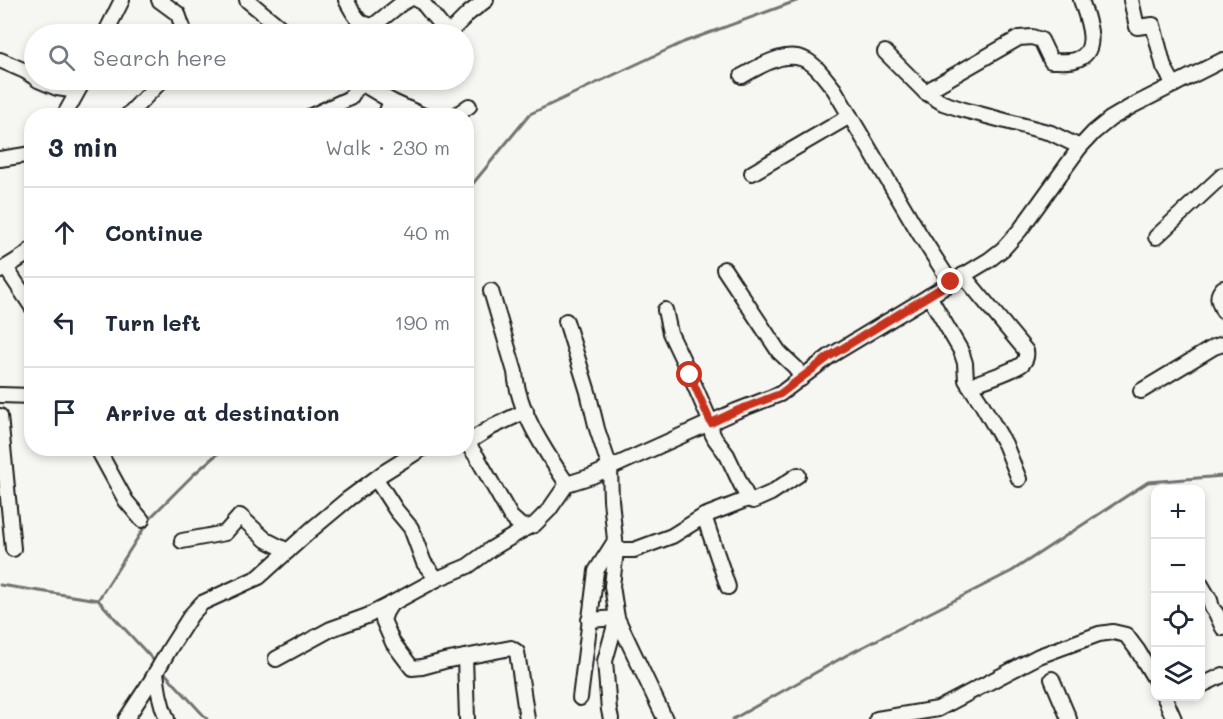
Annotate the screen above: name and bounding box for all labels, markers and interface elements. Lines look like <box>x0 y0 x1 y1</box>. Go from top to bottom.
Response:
search box <box>24 24 474 90</box>
icon: search <box>45 41 78 74</box>
text: Search here <box>93 43 227 72</box>
text: 3 min <box>48 130 117 164</box>
text: Walk · 230 m <box>325 134 450 160</box>
icon: ahead <box>48 216 81 249</box>
text: Continue <box>105 218 203 247</box>
text: 40 m <box>404 219 450 245</box>
route end <box>937 268 963 294</box>
icon: left <box>48 306 81 339</box>
text: Turn left <box>105 308 201 337</box>
text: 190 m <box>395 309 450 335</box>
route start <box>676 361 702 387</box>
icon: arrive <box>48 396 81 429</box>
text: Arrive at destination <box>105 398 340 427</box>
map controls <box>1151 485 1205 701</box>
button: + <box>1151 485 1205 539</box>
button: − <box>1151 539 1205 593</box>
button: locate <box>1151 593 1205 647</box>
button: layers <box>1151 647 1205 701</box>

